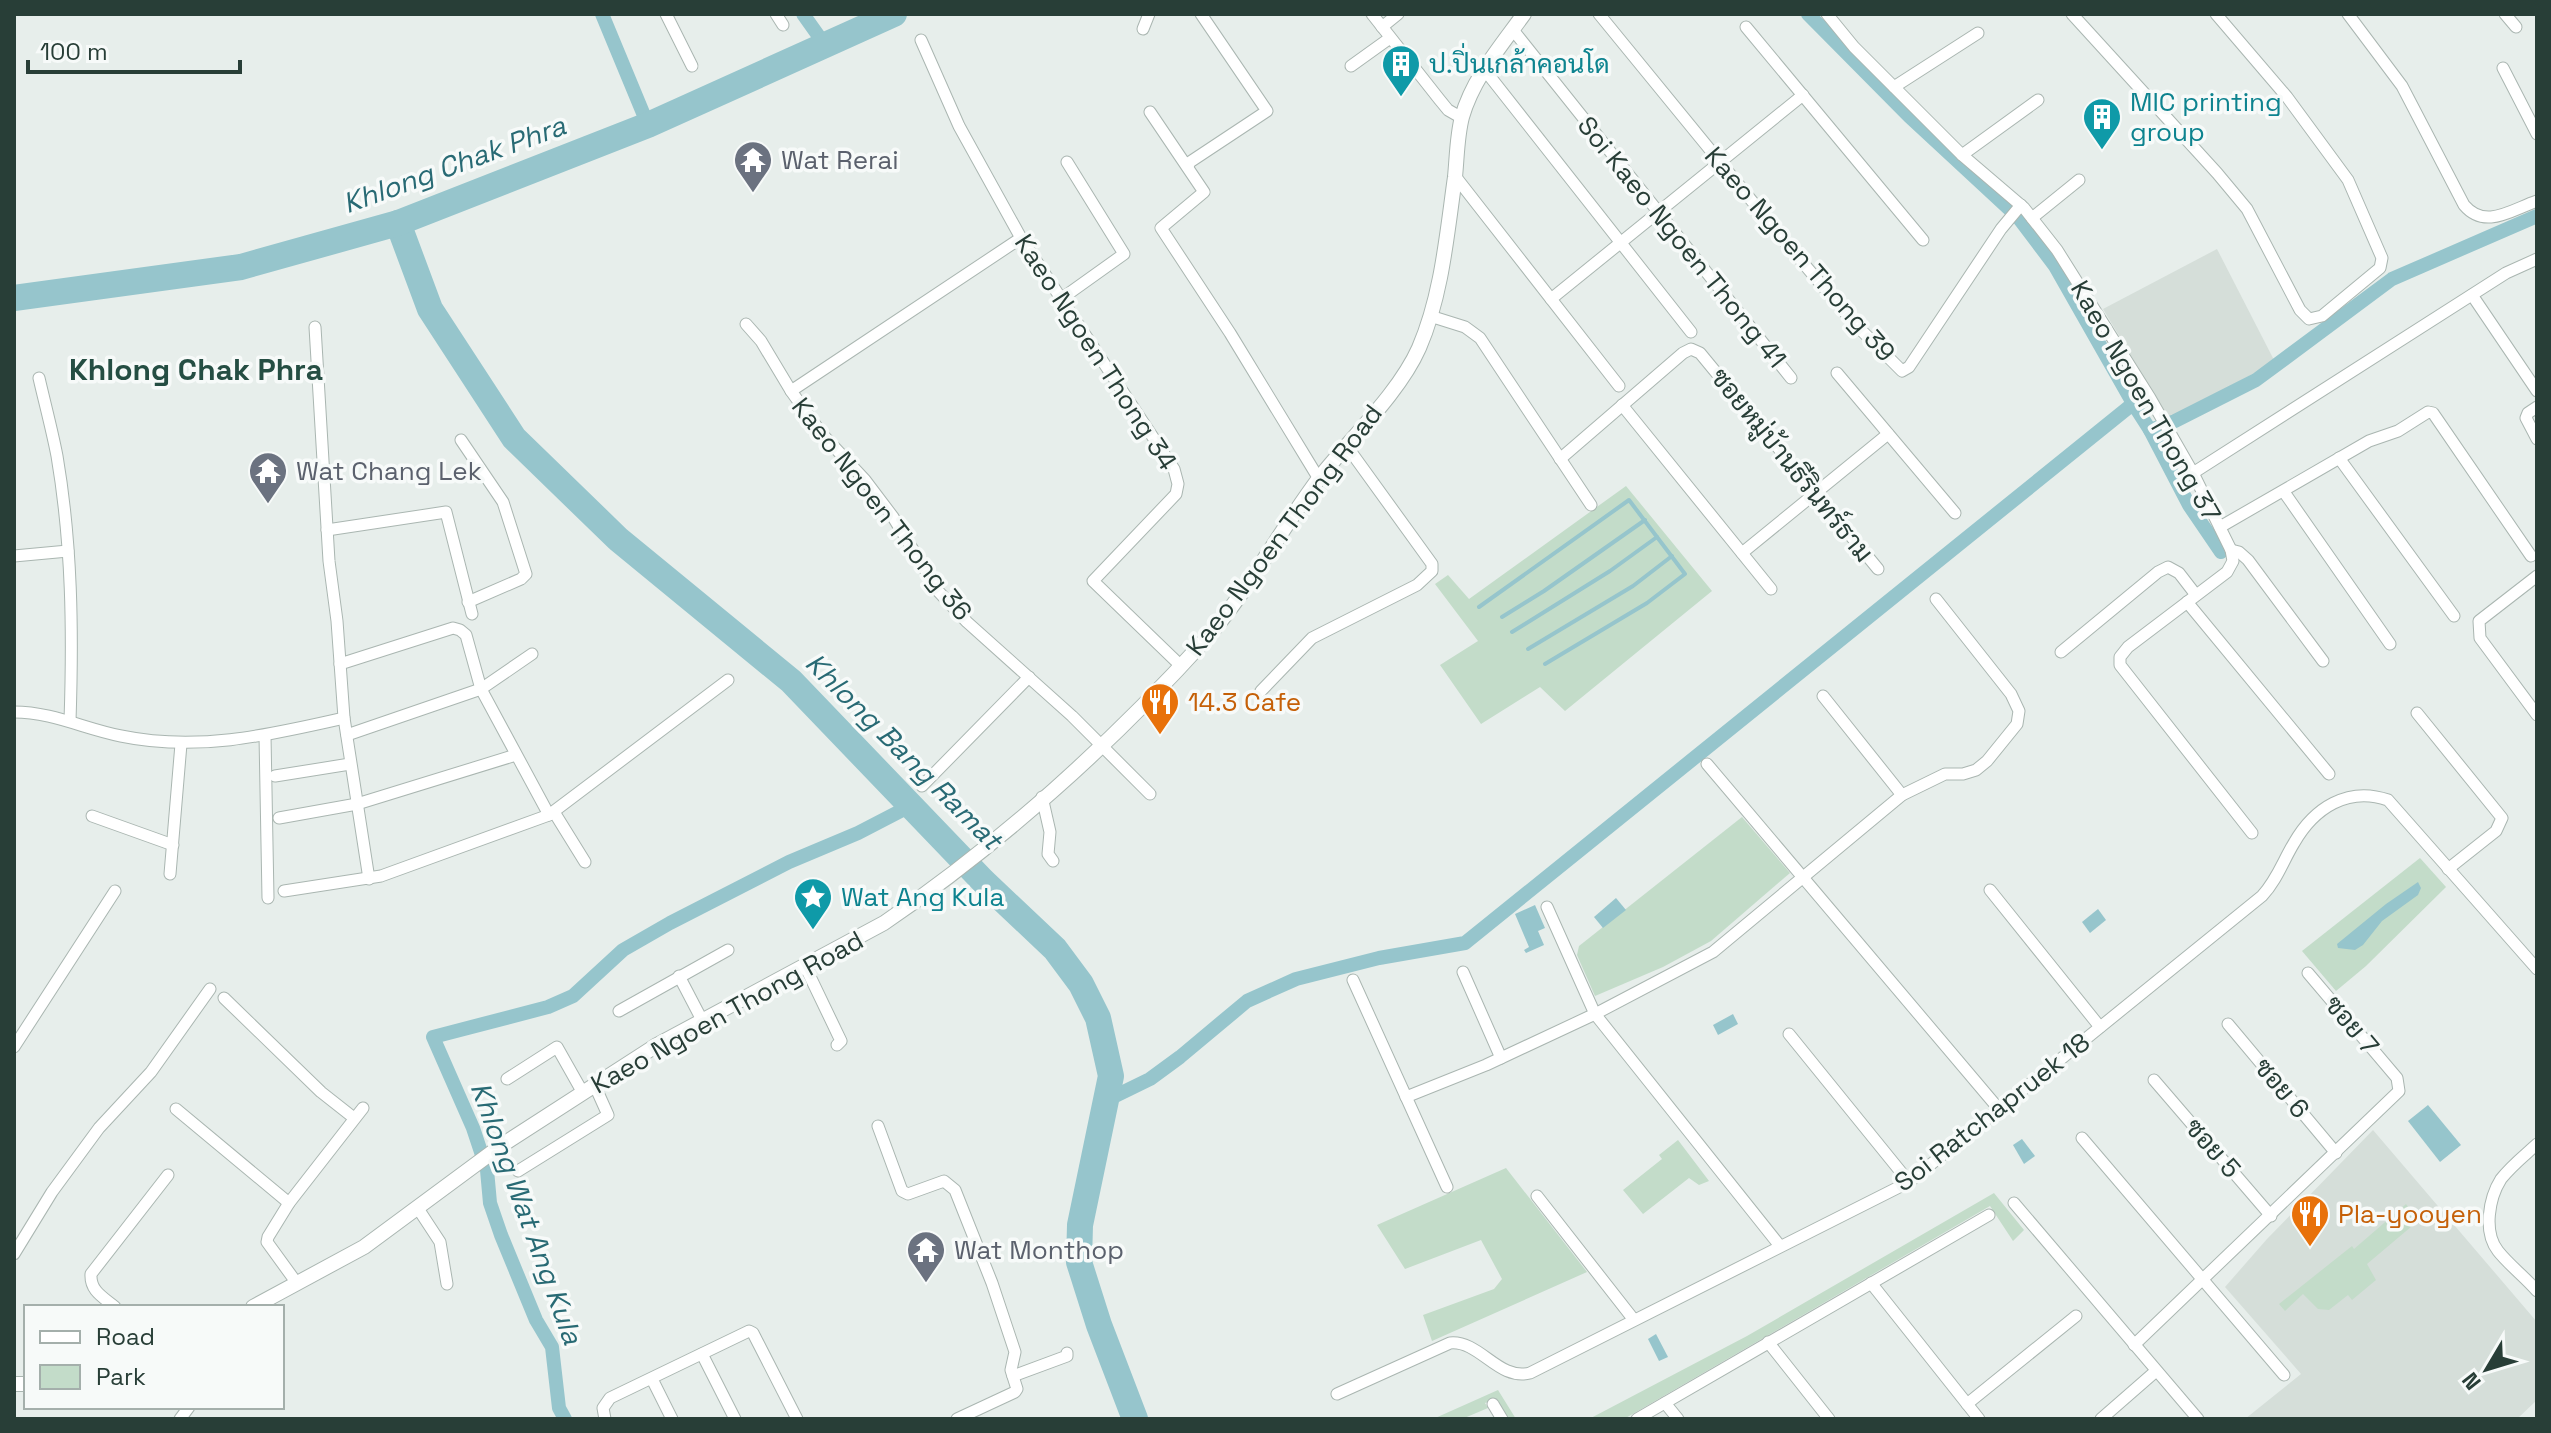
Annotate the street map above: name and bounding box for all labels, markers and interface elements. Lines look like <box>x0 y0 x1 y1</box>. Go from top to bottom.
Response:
scale bar <box>28 24 240 74</box>
text: 100 m <box>40 36 108 67</box>
building icon: ป.ปิ่นเกล้าคอนโด <box>1380 43 1422 98</box>
place label: ป.ปิ่นเกล้าคอนโด <box>1429 43 1610 81</box>
place label: MIC printing group <box>2130 85 2282 149</box>
building icon: MIC printing group <box>2081 96 2123 151</box>
water label: Khlong Chak Phra <box>338 107 571 221</box>
street label: Soi Kaeo Ngoen Thong 41 <box>1570 109 1794 375</box>
temple icon: Wat Rerai <box>732 139 774 194</box>
street label: Kaeo Ngoen Thong 39 <box>1697 139 1903 369</box>
place label: Wat Rerai <box>781 143 899 177</box>
street label: Kaeo Ngoen Thong 34 <box>1007 228 1185 476</box>
street label: Kaeo Ngoen Thong 37 <box>2063 274 2229 528</box>
district label: Khlong Chak Phra <box>69 350 323 389</box>
street label: ซอยหมู่บ้านธีรินทร์ธาม <box>1702 361 1881 570</box>
street label: Kaeo Ngoen Thong 36 <box>784 390 980 628</box>
street label: Kaeo Ngoen Thong Road <box>1178 397 1390 663</box>
temple icon: Wat Chang Lek <box>247 450 289 505</box>
place label: Wat Chang Lek <box>296 454 482 488</box>
water label: Khlong Bang Ramat <box>798 645 1012 859</box>
restaurant icon: 14.3 Cafe <box>1139 681 1181 736</box>
place label: 14.3 Cafe <box>1188 685 1301 719</box>
place icon: Wat Ang Kula <box>792 876 834 931</box>
place label: Wat Ang Kula <box>841 880 1004 914</box>
street label: Kaeo Ngoen Thong Road <box>585 923 869 1101</box>
street label: ซอย 7 <box>2317 988 2387 1062</box>
street label: Soi Ratchapruek 18 <box>1887 1025 2097 1199</box>
street label: ซอย 6 <box>2247 1051 2317 1125</box>
water label: Khlong Wat Ang Kula <box>463 1077 592 1350</box>
street label: ซอย 5 <box>2178 1111 2248 1185</box>
restaurant icon: Pla-yooyen <box>2289 1193 2331 1248</box>
place label: Pla-yooyen <box>2338 1197 2482 1231</box>
temple icon: Wat Monthop <box>905 1229 947 1284</box>
place label: Wat Monthop <box>954 1233 1124 1267</box>
legend <box>24 1305 284 1409</box>
text: Road <box>96 1321 155 1352</box>
north arrow <box>2447 1329 2527 1409</box>
text: Park <box>96 1361 146 1392</box>
text: N <box>2456 1367 2487 1396</box>

